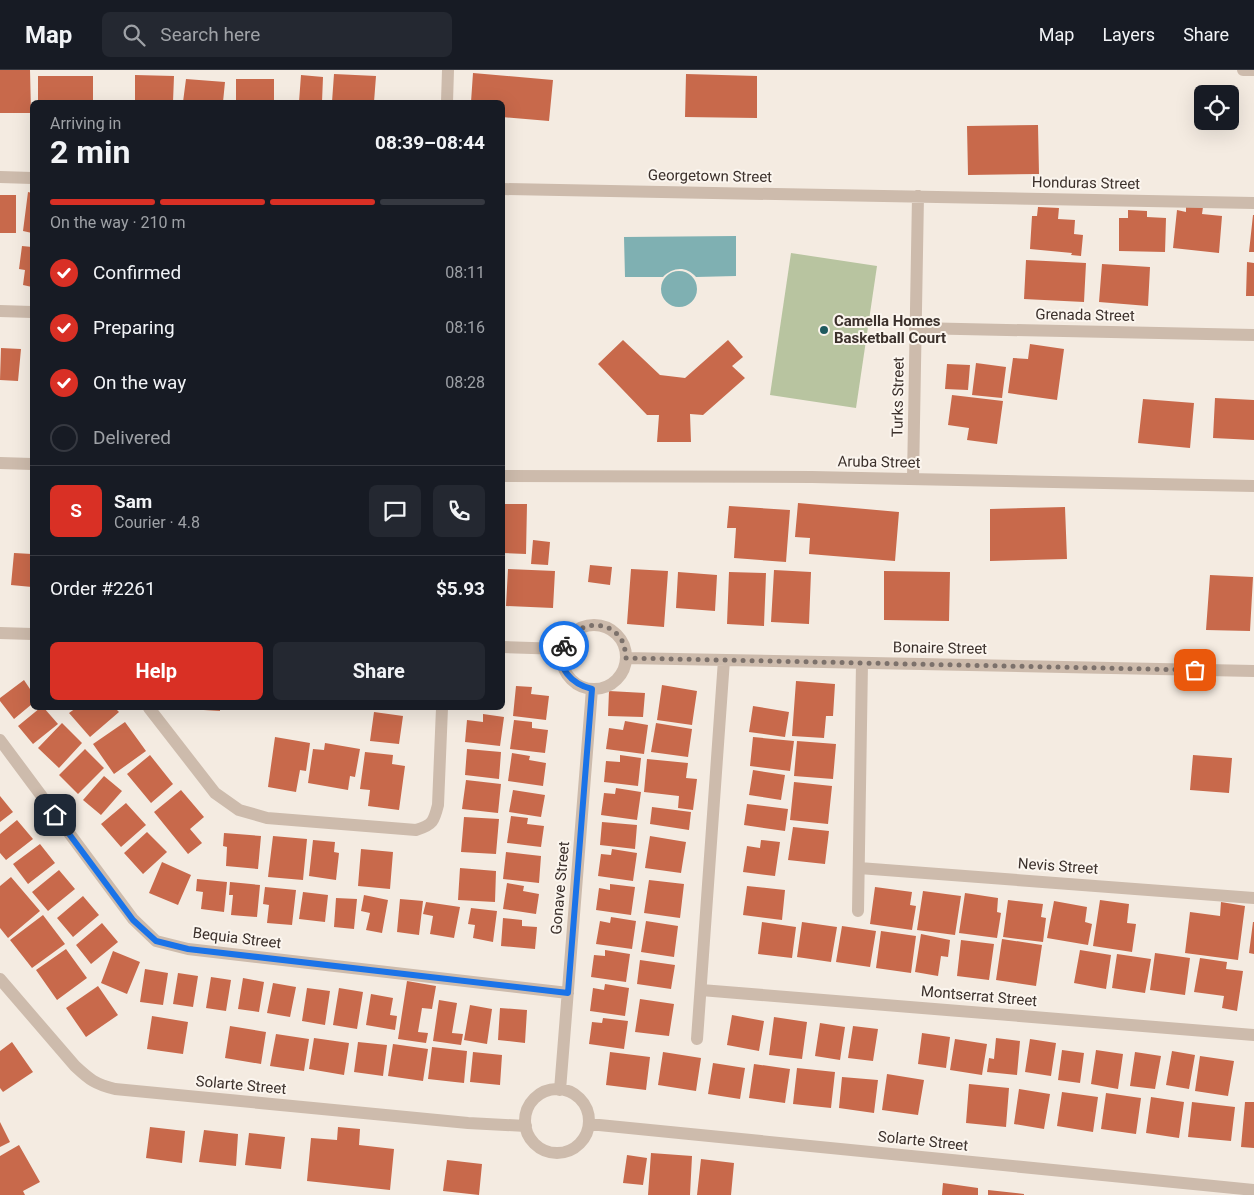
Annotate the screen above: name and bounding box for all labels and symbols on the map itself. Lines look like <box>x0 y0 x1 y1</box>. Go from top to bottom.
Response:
street label: Georgetown Street <box>648 166 772 186</box>
street label: Honduras Street <box>1032 173 1140 193</box>
street label: Grenada Street <box>1035 305 1135 325</box>
place label: Camella Homes Basketball Court <box>834 312 946 347</box>
marker: Camella Homes Basketball Court <box>818 324 830 336</box>
street label: Turks Street <box>888 357 908 437</box>
street label: Aruba Street <box>837 452 921 472</box>
courier <box>539 621 589 671</box>
street label: Bonaire Street <box>893 638 987 658</box>
pin <box>1174 649 1216 691</box>
pin <box>34 794 76 836</box>
street label: Gonave Street <box>547 841 573 935</box>
street label: Nevis Street <box>1017 854 1099 878</box>
street label: Bequia Street <box>192 924 282 952</box>
street label: Montserrat Street <box>920 982 1038 1010</box>
street label: Solarte Street <box>195 1072 287 1098</box>
street label: Solarte Street <box>877 1127 969 1155</box>

